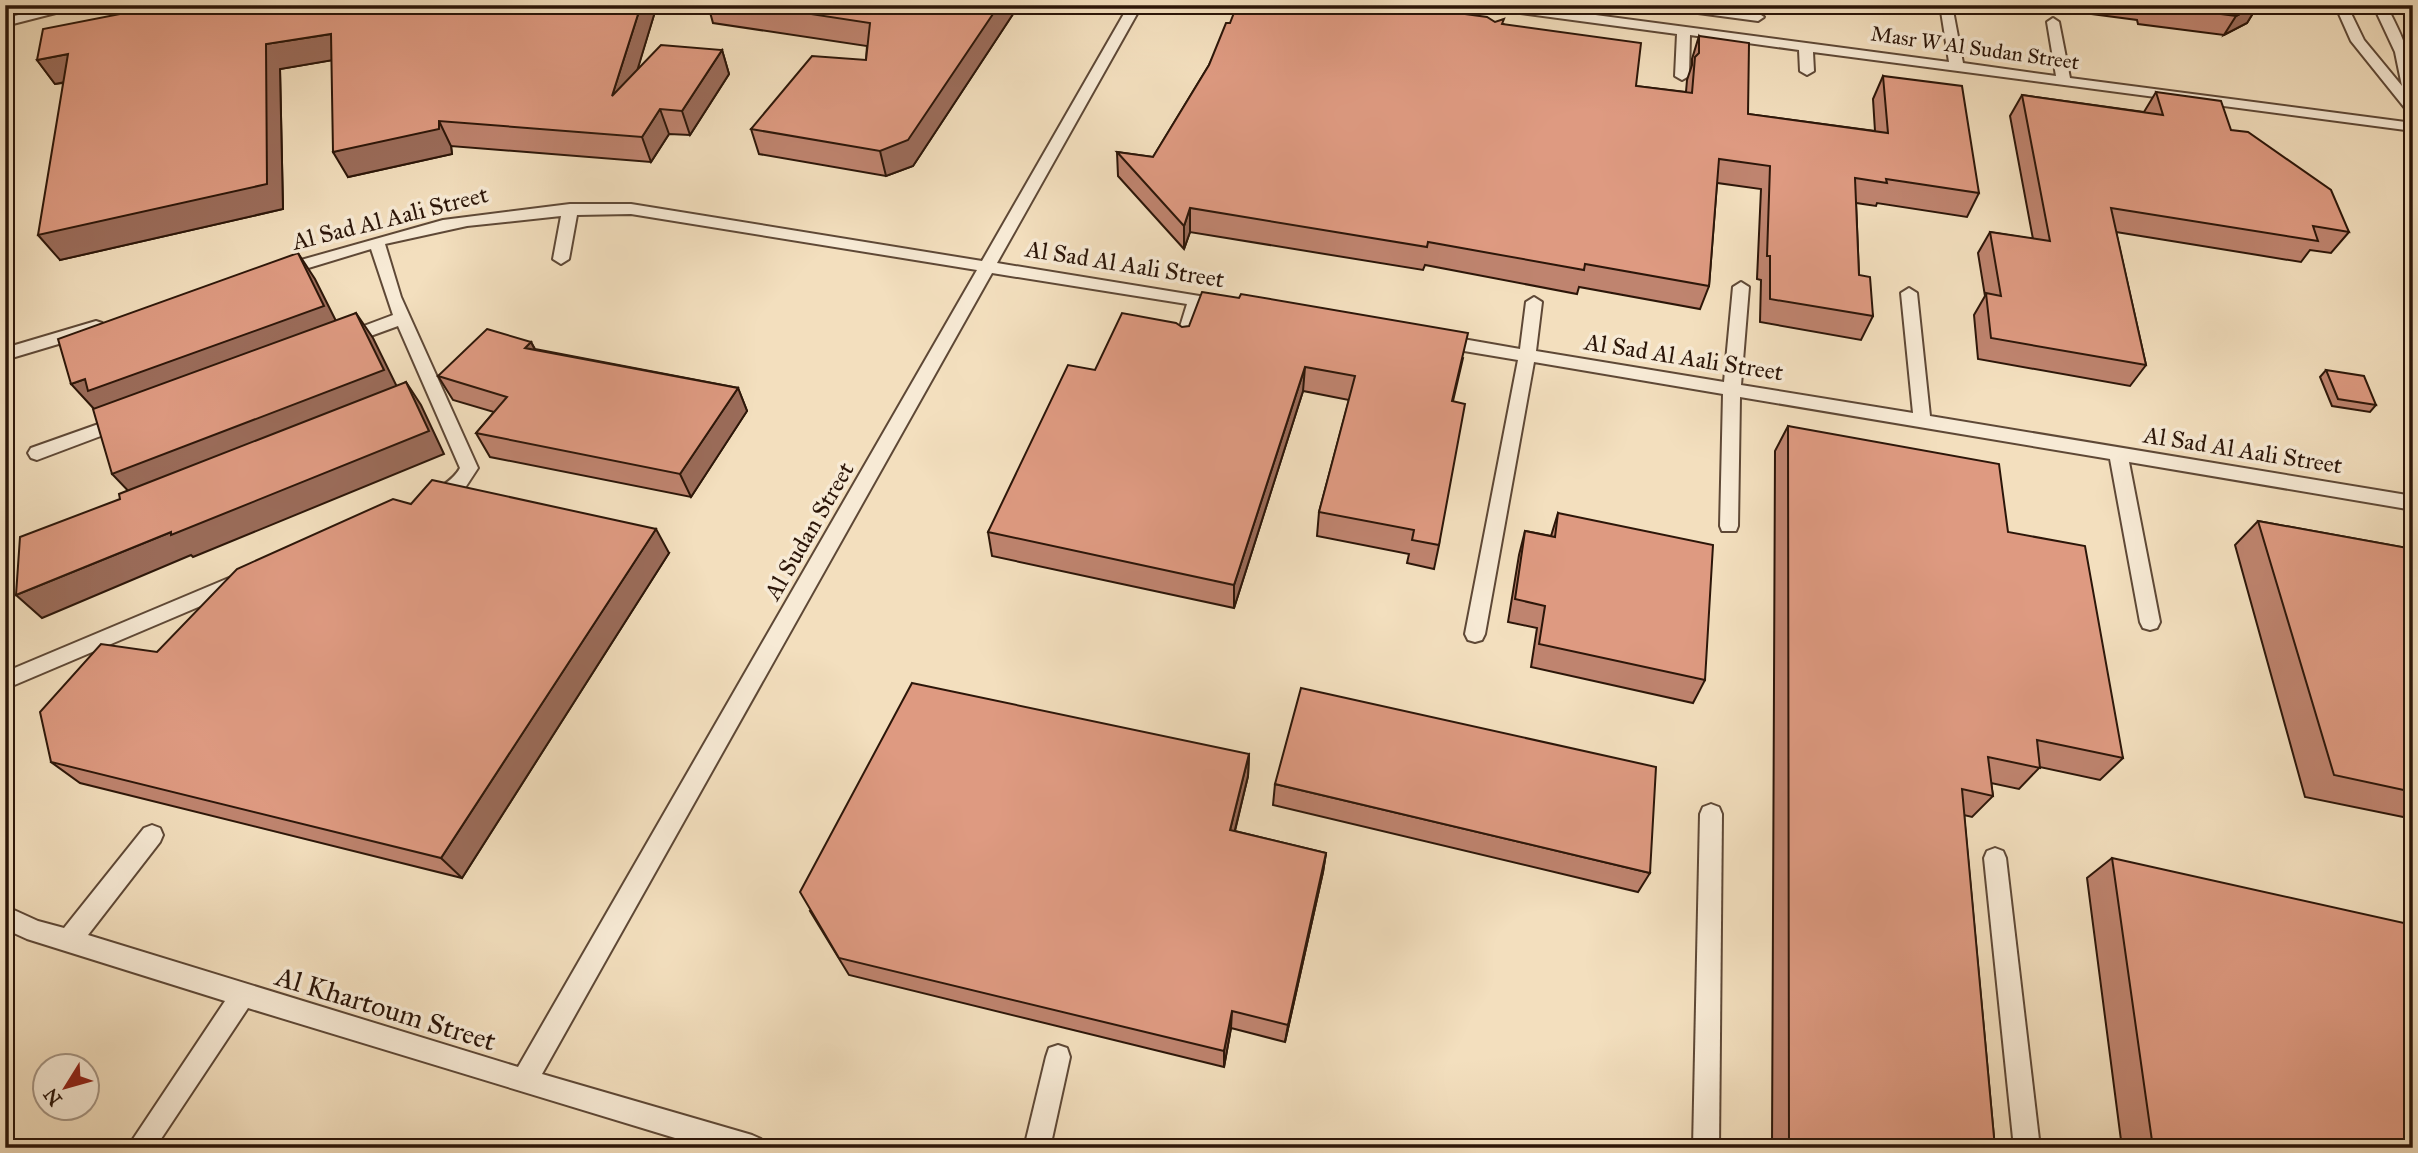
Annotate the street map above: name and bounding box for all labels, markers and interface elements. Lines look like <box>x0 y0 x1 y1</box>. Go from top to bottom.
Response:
street label: Masr W Al Sudan Street <box>1869 21 2081 76</box>
street label: Al Sad Al Aali Street <box>288 179 492 257</box>
street label: Al Sad Al Aali Street <box>1022 233 1227 295</box>
street label: Al Sad Al Aali Street <box>1581 326 1786 388</box>
street label: Al Sad Al Aali Street <box>2140 419 2345 481</box>
street label: Al Sudan Street <box>757 456 861 606</box>
street label: Al Khartoum Street <box>271 958 500 1059</box>
north arrow <box>32 1052 102 1122</box>
text: N <box>39 1084 67 1110</box>

